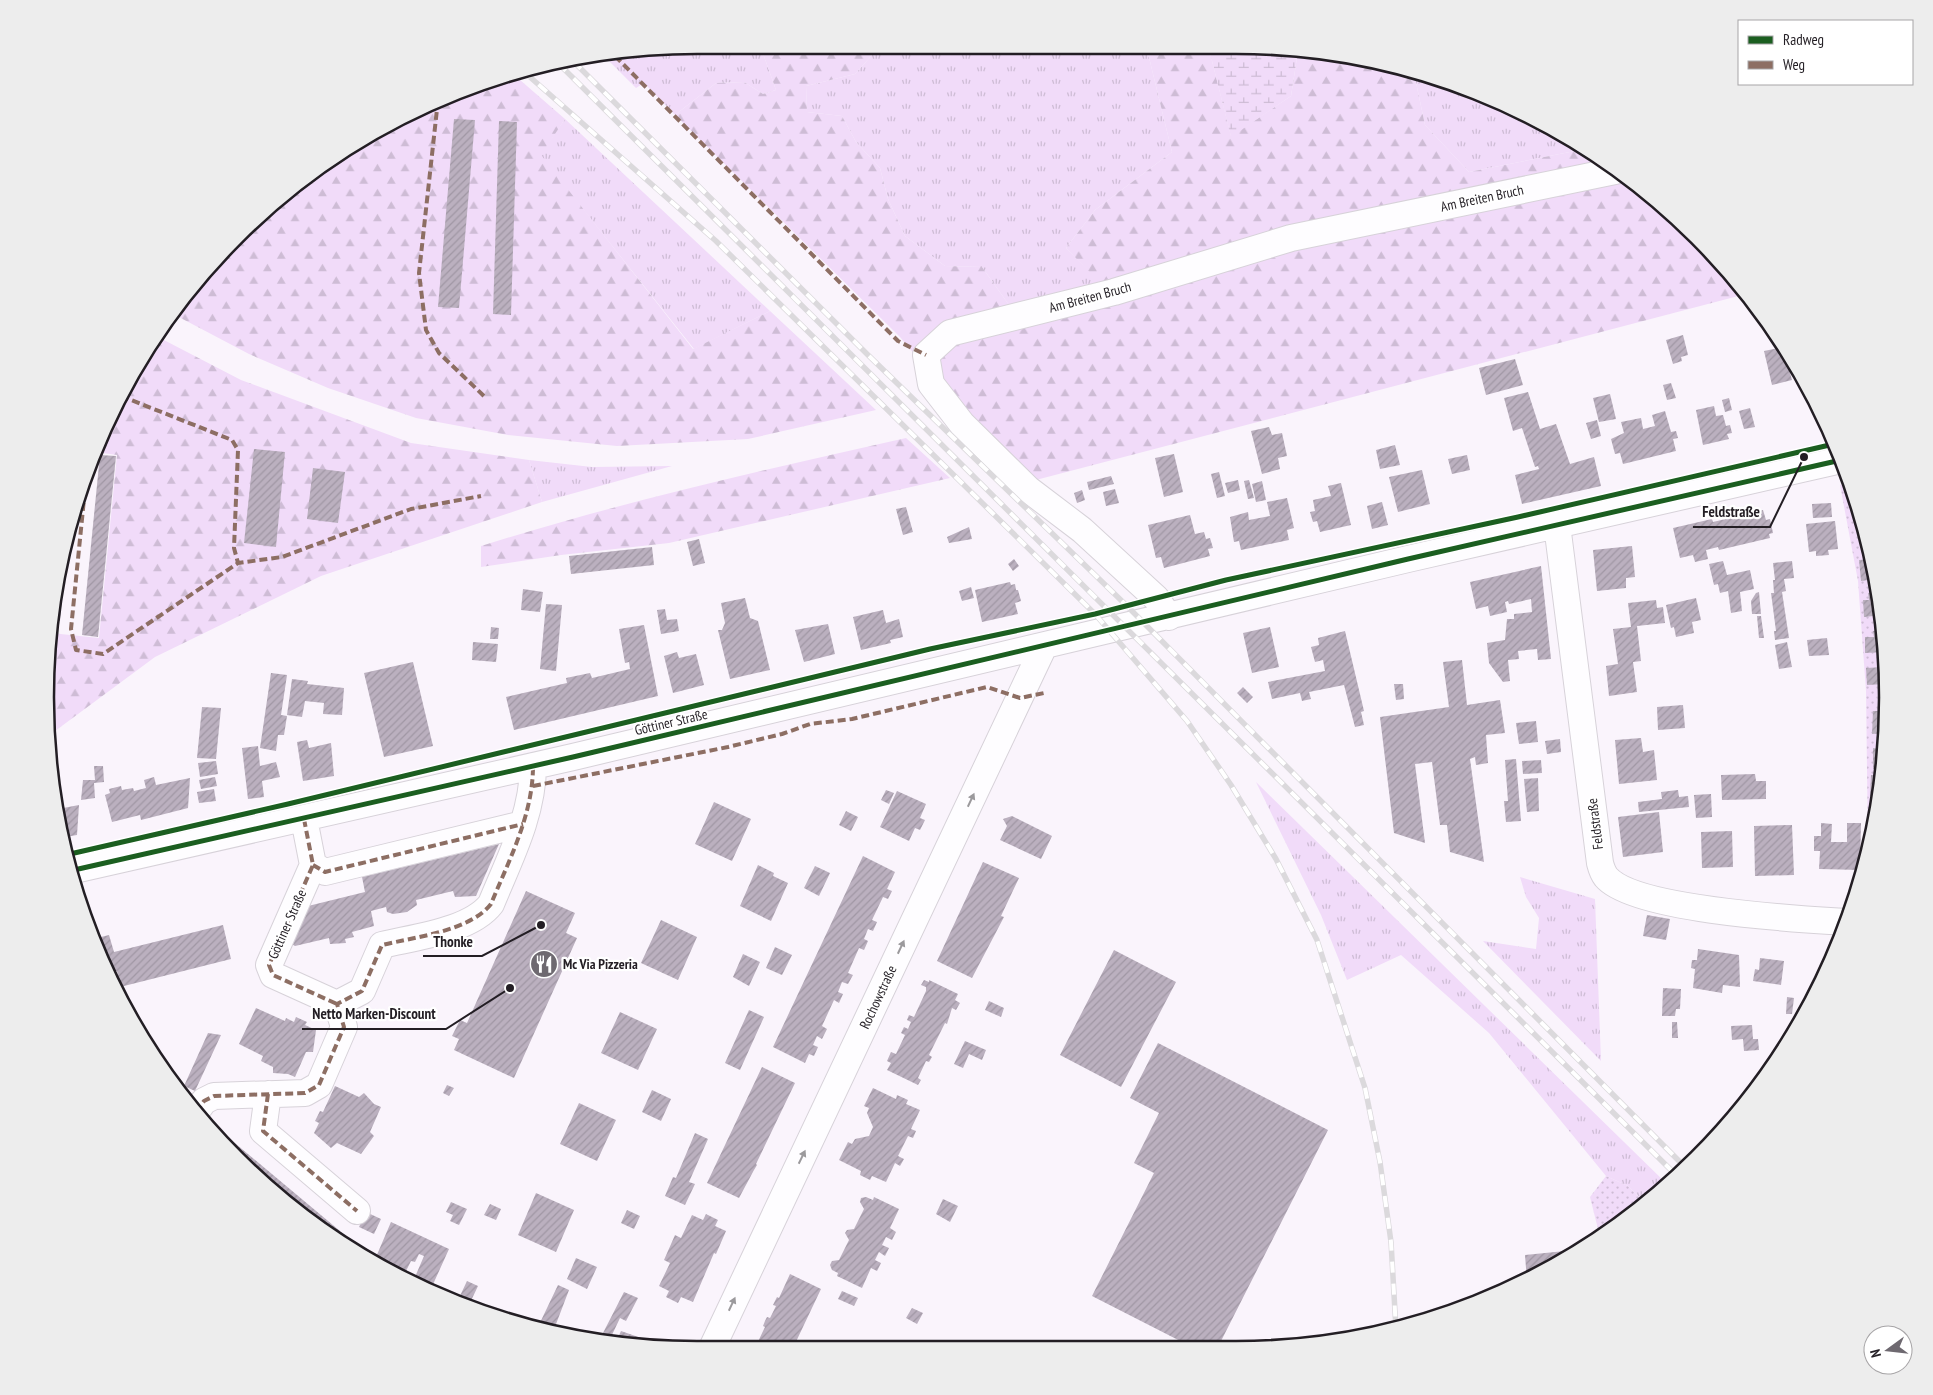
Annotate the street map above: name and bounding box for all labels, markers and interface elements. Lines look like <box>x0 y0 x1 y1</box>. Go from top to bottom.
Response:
legend <box>1738 20 1913 85</box>
text: Radweg <box>1783 30 1824 49</box>
text: Weg <box>1783 55 1805 74</box>
street label: Am Breiten Bruch <box>1439 180 1525 216</box>
street label: Am Breiten Bruch <box>1047 277 1133 317</box>
callout: Feldstraße <box>1693 497 1770 527</box>
text: Feldstraße <box>1702 502 1760 521</box>
street label: Göttiner Straße <box>633 705 709 739</box>
one-way arrow <box>967 793 975 807</box>
street label: Feldstraße <box>1583 797 1607 851</box>
street label: Göttiner Straße <box>264 886 310 962</box>
callout: Thonke <box>423 926 482 956</box>
text: Thonke <box>433 932 473 951</box>
one-way arrow <box>898 940 906 954</box>
restaurant icon: Mc Via Pizzeria <box>529 949 559 979</box>
place label: Mc Via Pizzeria <box>563 955 638 973</box>
street label: Rochowstraße <box>855 962 901 1032</box>
callout: Netto Marken-Discount <box>302 999 446 1029</box>
text: Netto Marken-Discount <box>312 1004 436 1023</box>
one-way arrow <box>798 1150 806 1164</box>
one-way arrow <box>728 1297 736 1311</box>
north arrow <box>1863 1325 1913 1375</box>
text: N <box>1866 1347 1885 1359</box>

